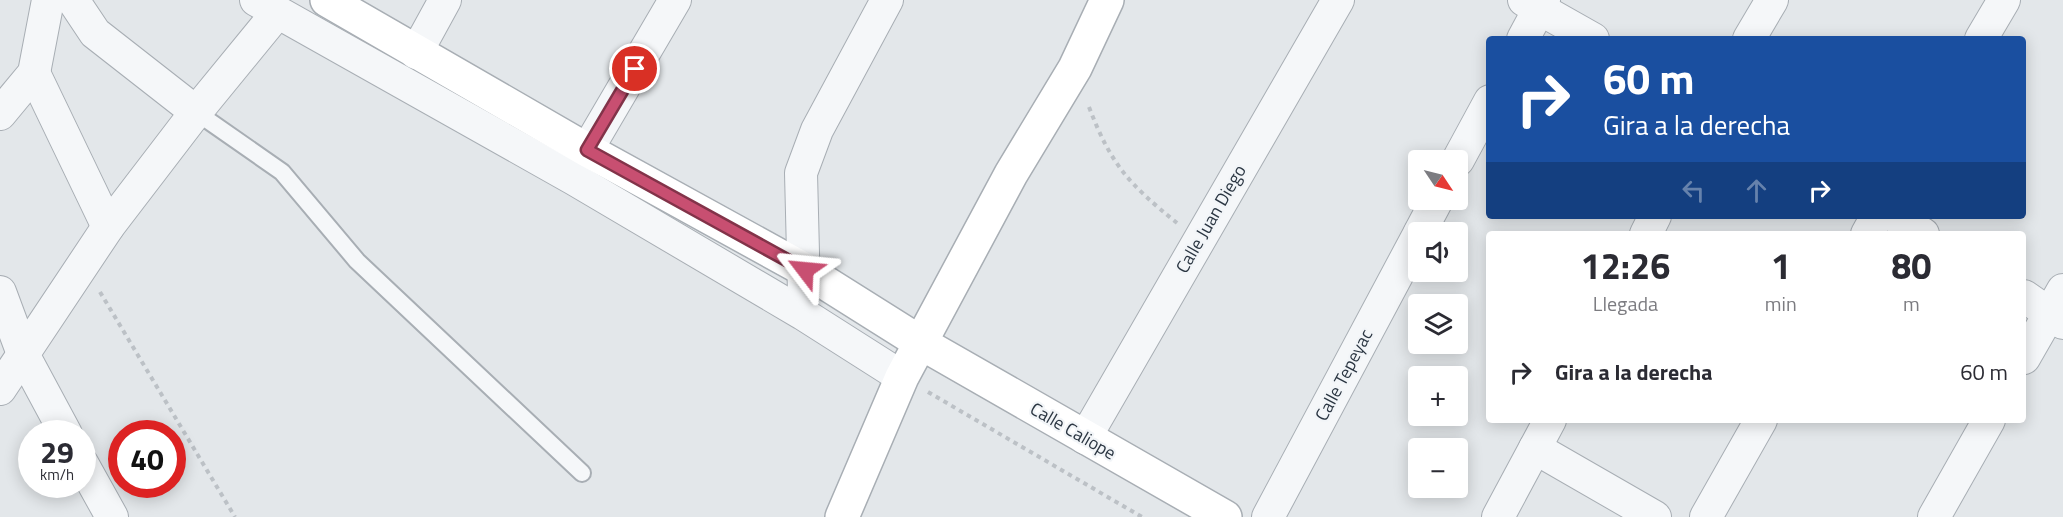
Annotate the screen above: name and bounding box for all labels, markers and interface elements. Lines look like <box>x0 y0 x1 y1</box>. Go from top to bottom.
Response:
pin <box>609 43 660 94</box>
text: 60 m <box>1603 46 1695 110</box>
icon: arrive <box>618 52 651 85</box>
icon: right <box>1504 60 1582 138</box>
text: Gira a la derecha <box>1603 104 1790 145</box>
north arrow <box>1408 150 1468 210</box>
map controls <box>1408 150 1468 498</box>
street label: Calle Juan Diego <box>1169 160 1253 278</box>
icon: left <box>1677 174 1710 207</box>
icon: ahead <box>1740 174 1773 207</box>
icon: right <box>1803 174 1836 207</box>
button: sound <box>1408 222 1468 282</box>
position arrow <box>773 238 837 302</box>
text: 12:26 <box>1580 238 1670 293</box>
text: 1 <box>1771 238 1791 293</box>
text: 80 <box>1891 238 1931 293</box>
text: Llegada <box>1593 288 1658 319</box>
text: min <box>1765 288 1797 319</box>
text: m <box>1903 288 1920 319</box>
button: layers <box>1408 294 1468 354</box>
street label: Calle Tepeyac <box>1308 324 1379 426</box>
text: Gira a la derecha <box>1555 355 1712 389</box>
text: 60 m <box>1960 355 2008 389</box>
icon: right <box>1504 356 1537 389</box>
button: + <box>1408 366 1468 426</box>
street label: Calle Caliope <box>1025 395 1121 466</box>
speed limit sign: 40 <box>108 420 186 498</box>
text: 29 <box>40 429 74 475</box>
button: − <box>1408 438 1468 498</box>
text: km/h <box>40 463 74 486</box>

